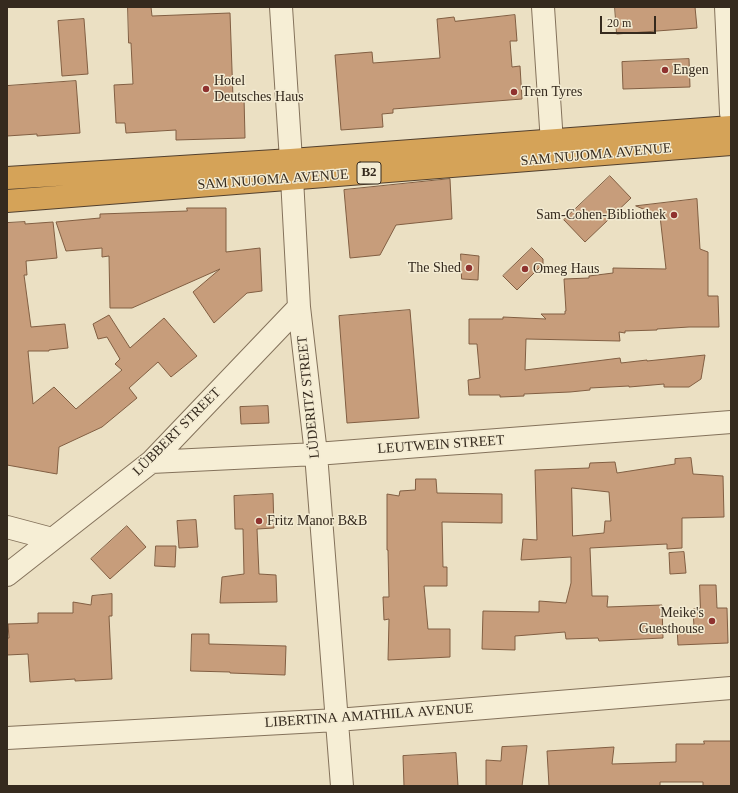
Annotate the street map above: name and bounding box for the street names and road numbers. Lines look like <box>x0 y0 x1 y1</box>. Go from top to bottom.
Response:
street label: SAM NUJOMA AVENUE <box>520 140 672 170</box>
road number: B2 <box>357 162 381 184</box>
street label: SAM NUJOMA AVENUE <box>197 166 349 194</box>
street label: LÜDERITZ STREET <box>294 335 324 459</box>
street label: LÜBBERT STREET <box>129 384 225 480</box>
street label: LEUTWEIN STREET <box>377 432 505 458</box>
street label: LIBERTINA AMATHILA AVENUE <box>264 700 474 732</box>

